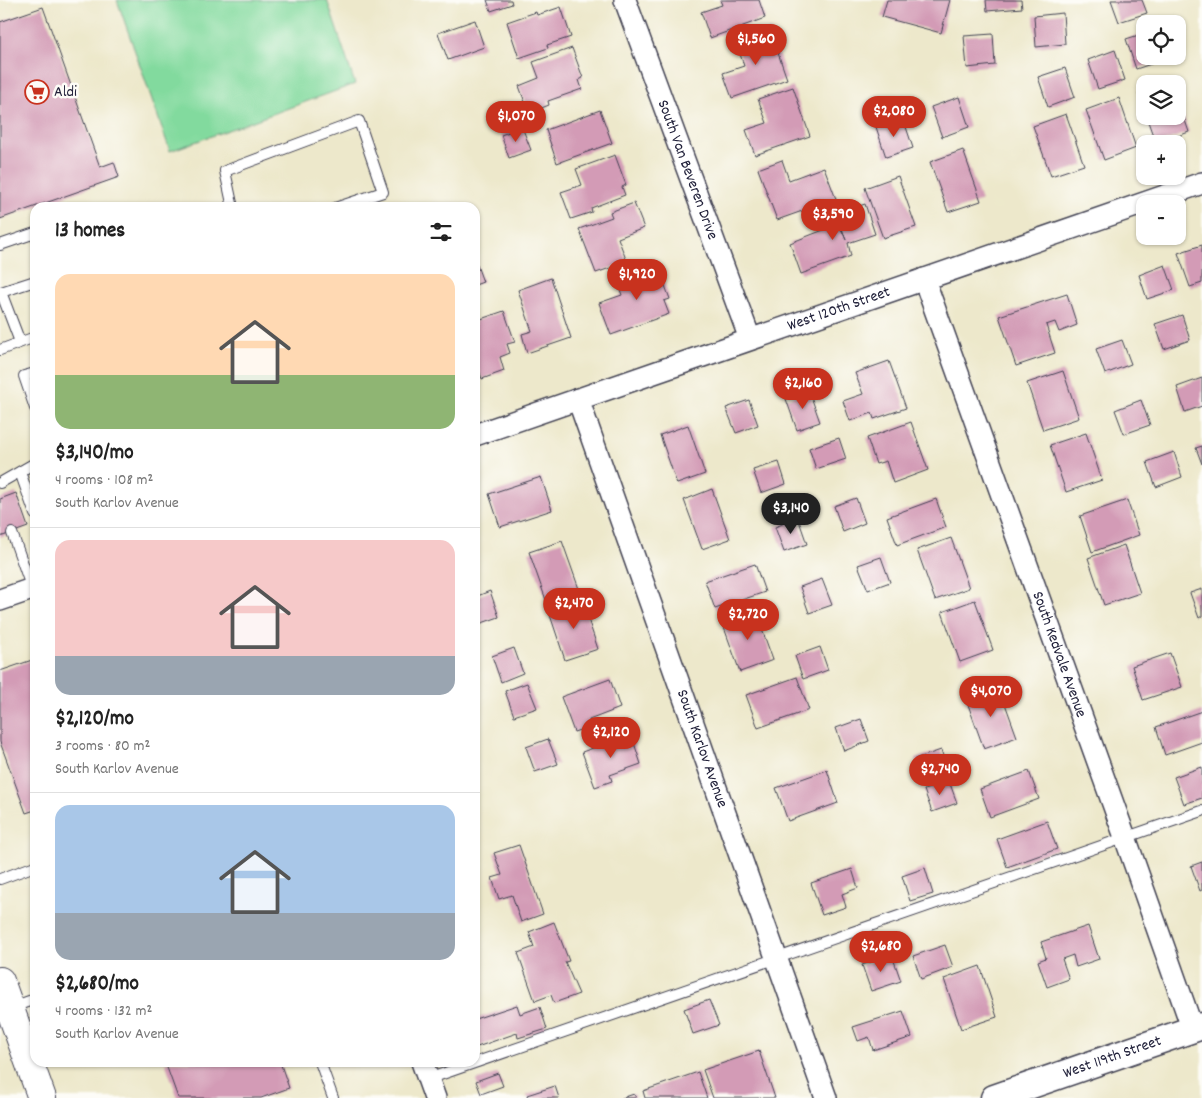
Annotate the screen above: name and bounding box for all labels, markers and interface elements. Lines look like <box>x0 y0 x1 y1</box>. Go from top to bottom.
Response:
map controls <box>1136 15 1186 245</box>
button: locate <box>1136 15 1186 65</box>
pin: $1,560 <box>715 23 797 66</box>
text: $1,560 <box>737 28 775 51</box>
button: layers <box>1136 75 1186 125</box>
supermarket icon: Aldi <box>24 79 50 105</box>
place label: Aldi <box>54 81 77 104</box>
pin: $2,080 <box>853 96 935 138</box>
street label: South Van Beveren Drive <box>651 97 724 243</box>
pin: $1,070 <box>475 100 557 143</box>
text: $2,080 <box>873 100 915 123</box>
text: $1,070 <box>497 105 535 128</box>
button: + <box>1136 135 1186 185</box>
button: − <box>1136 195 1186 245</box>
pin: $3,590 <box>792 198 874 241</box>
text: $3,590 <box>812 203 854 226</box>
text: 13 homes <box>55 217 125 247</box>
icon: filters <box>427 218 455 246</box>
pin: $1,920 <box>596 258 678 301</box>
text: $1,920 <box>618 263 656 286</box>
street label: West 120th Street <box>784 280 893 337</box>
icon: home <box>210 307 300 397</box>
pin: $2,160 <box>762 368 844 410</box>
text: $2,160 <box>784 372 822 395</box>
text: $3,140/mo <box>55 439 133 469</box>
text: 4 rooms · 108 m² <box>55 469 153 492</box>
text: South Karlov Avenue <box>55 492 179 515</box>
pin: $3,140 <box>750 492 832 535</box>
text: $3,140 <box>772 497 810 520</box>
icon: home <box>210 572 300 662</box>
pin: $2,470 <box>533 588 615 630</box>
street label: South Kedvale Avenue <box>1026 588 1093 721</box>
text: $2,470 <box>554 592 594 615</box>
pin: $2,720 <box>707 598 789 641</box>
text: $2,720 <box>728 603 768 626</box>
pin: $4,070 <box>950 676 1032 718</box>
text: $4,070 <box>970 680 1012 703</box>
street label: South Karlov Avenue <box>670 686 734 811</box>
text: $2,120/mo <box>55 705 134 735</box>
pin: $2,120 <box>570 716 652 759</box>
text: $2,120 <box>592 721 630 744</box>
text: 3 rooms · 80 m² <box>55 735 150 758</box>
pin: $2,740 <box>899 754 981 796</box>
text: South Karlov Avenue <box>55 758 179 781</box>
text: $2,740 <box>920 758 960 781</box>
icon: home <box>210 837 300 927</box>
pin: $2,680 <box>840 930 922 973</box>
text: $2,680 <box>860 935 902 958</box>
text: $2,680/mo <box>55 970 139 1000</box>
text: 4 rooms · 132 m² <box>55 1000 152 1023</box>
text: South Karlov Avenue <box>55 1023 179 1046</box>
street label: West 119th Street <box>1060 1029 1165 1085</box>

